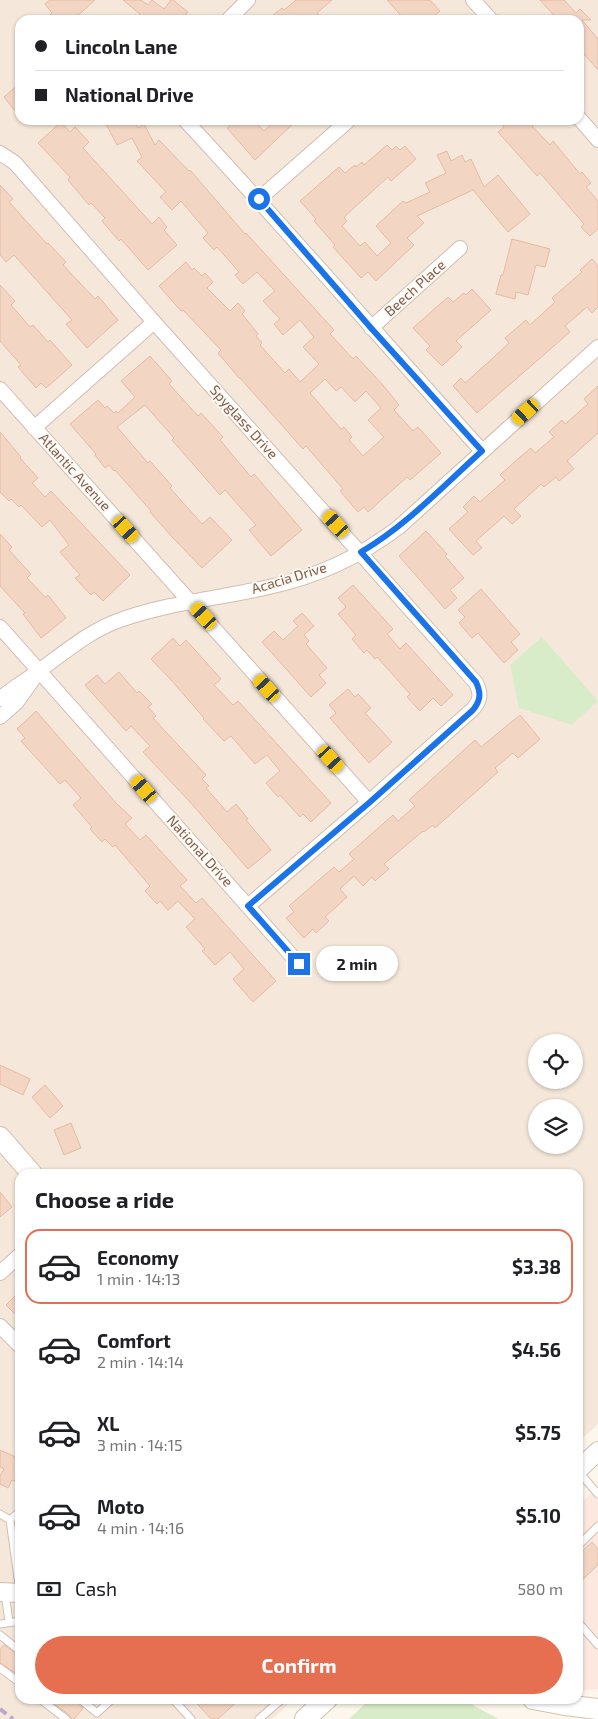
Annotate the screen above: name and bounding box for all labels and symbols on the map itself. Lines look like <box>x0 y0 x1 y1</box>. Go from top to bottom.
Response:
route start <box>248 188 270 210</box>
street label: Beech Place <box>381 256 449 319</box>
street label: Spyglass Drive <box>207 381 282 462</box>
car <box>509 396 542 428</box>
street label: Atlantic Avenue <box>36 429 115 514</box>
car <box>320 508 351 540</box>
car <box>110 513 141 545</box>
street label: Acacia Drive <box>249 558 328 597</box>
car <box>188 600 219 632</box>
car <box>251 672 282 704</box>
car <box>315 743 346 775</box>
car <box>128 773 159 805</box>
street label: National Drive <box>164 811 237 890</box>
callout: 2 min <box>316 946 399 982</box>
route end <box>288 953 310 975</box>

